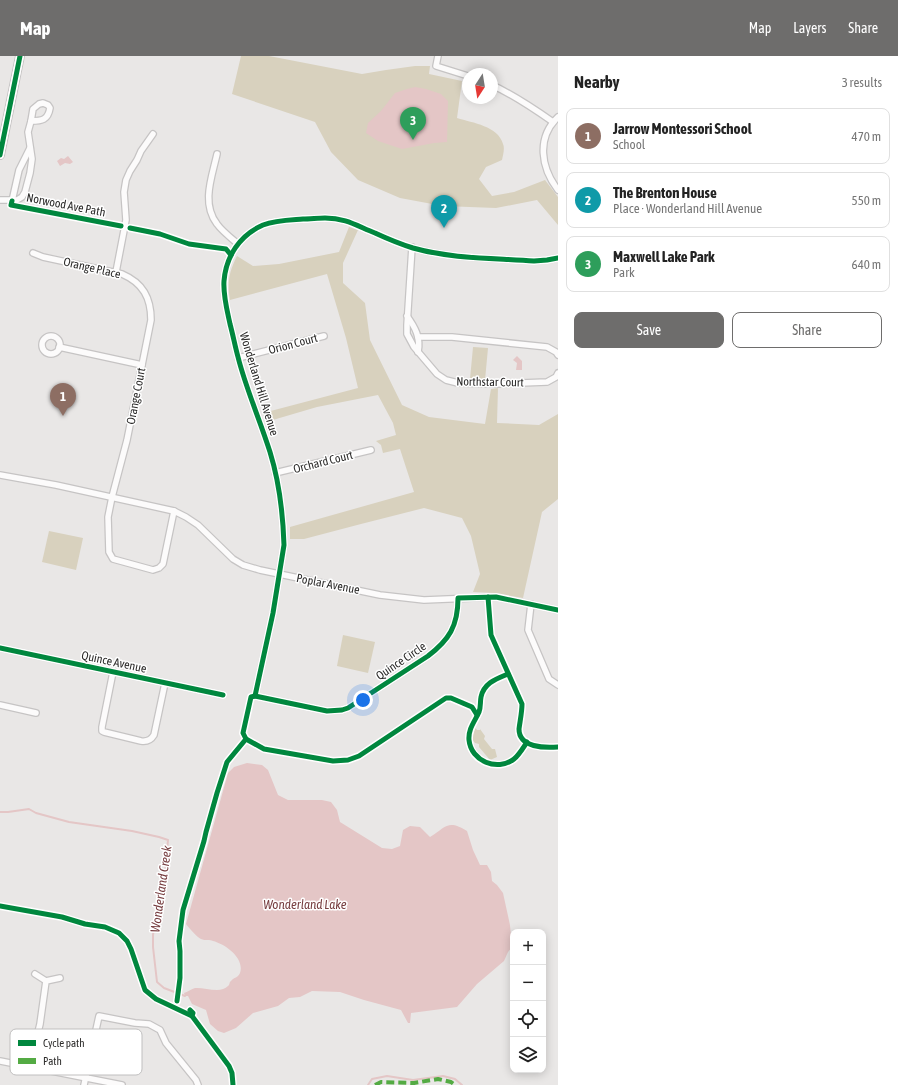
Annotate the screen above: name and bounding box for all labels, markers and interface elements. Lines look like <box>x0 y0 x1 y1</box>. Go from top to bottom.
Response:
text: Map <box>20 17 51 39</box>
text: Map <box>749 20 771 36</box>
text: Layers <box>793 20 826 36</box>
text: Share <box>848 20 878 36</box>
north arrow <box>462 68 498 104</box>
text: Nearby <box>574 72 620 92</box>
text: 3 results <box>842 75 882 90</box>
pin: 3 <box>400 107 426 140</box>
text: Jarrow Montessori School <box>613 120 752 137</box>
text: 1 <box>585 129 591 144</box>
text: 470 m <box>852 129 881 144</box>
text: School <box>613 137 645 152</box>
text: The Brenton House <box>613 184 717 201</box>
street label: Norwood Ave Path <box>25 190 107 220</box>
text: 2 <box>585 193 591 208</box>
text: 550 m <box>852 193 881 208</box>
pin: 2 <box>431 195 457 228</box>
text: Place · Wonderland Hill Avenue <box>613 201 762 216</box>
text: Maxwell Lake Park <box>613 248 715 265</box>
street label: Orange Place <box>62 255 122 281</box>
text: 3 <box>585 257 591 272</box>
text: 640 m <box>852 257 881 272</box>
text: Park <box>613 265 635 280</box>
button: Save <box>574 312 724 348</box>
button: Share <box>732 312 882 348</box>
street label: Wonderland Hill Avenue <box>237 331 281 437</box>
street label: Orion Court <box>267 331 320 357</box>
street label: Orange Court <box>124 366 148 426</box>
street label: Northstar Court <box>456 374 524 390</box>
pin: 1 <box>50 383 76 416</box>
street label: Orchard Court <box>292 448 355 476</box>
street label: Poplar Avenue <box>295 571 361 597</box>
street label: Quince Circle <box>373 639 429 683</box>
street label: Quince Avenue <box>80 648 148 676</box>
your location <box>353 690 373 710</box>
water label: Wonderland Creek <box>147 844 175 933</box>
water label: Wonderland Lake <box>263 897 347 912</box>
map controls <box>510 929 546 1073</box>
button: + <box>510 929 546 965</box>
button: − <box>510 965 546 1001</box>
button: locate <box>510 1001 546 1037</box>
legend <box>10 1029 142 1075</box>
text: Cycle path <box>43 1037 85 1049</box>
button: layers <box>510 1037 546 1073</box>
text: Path <box>43 1055 62 1067</box>

